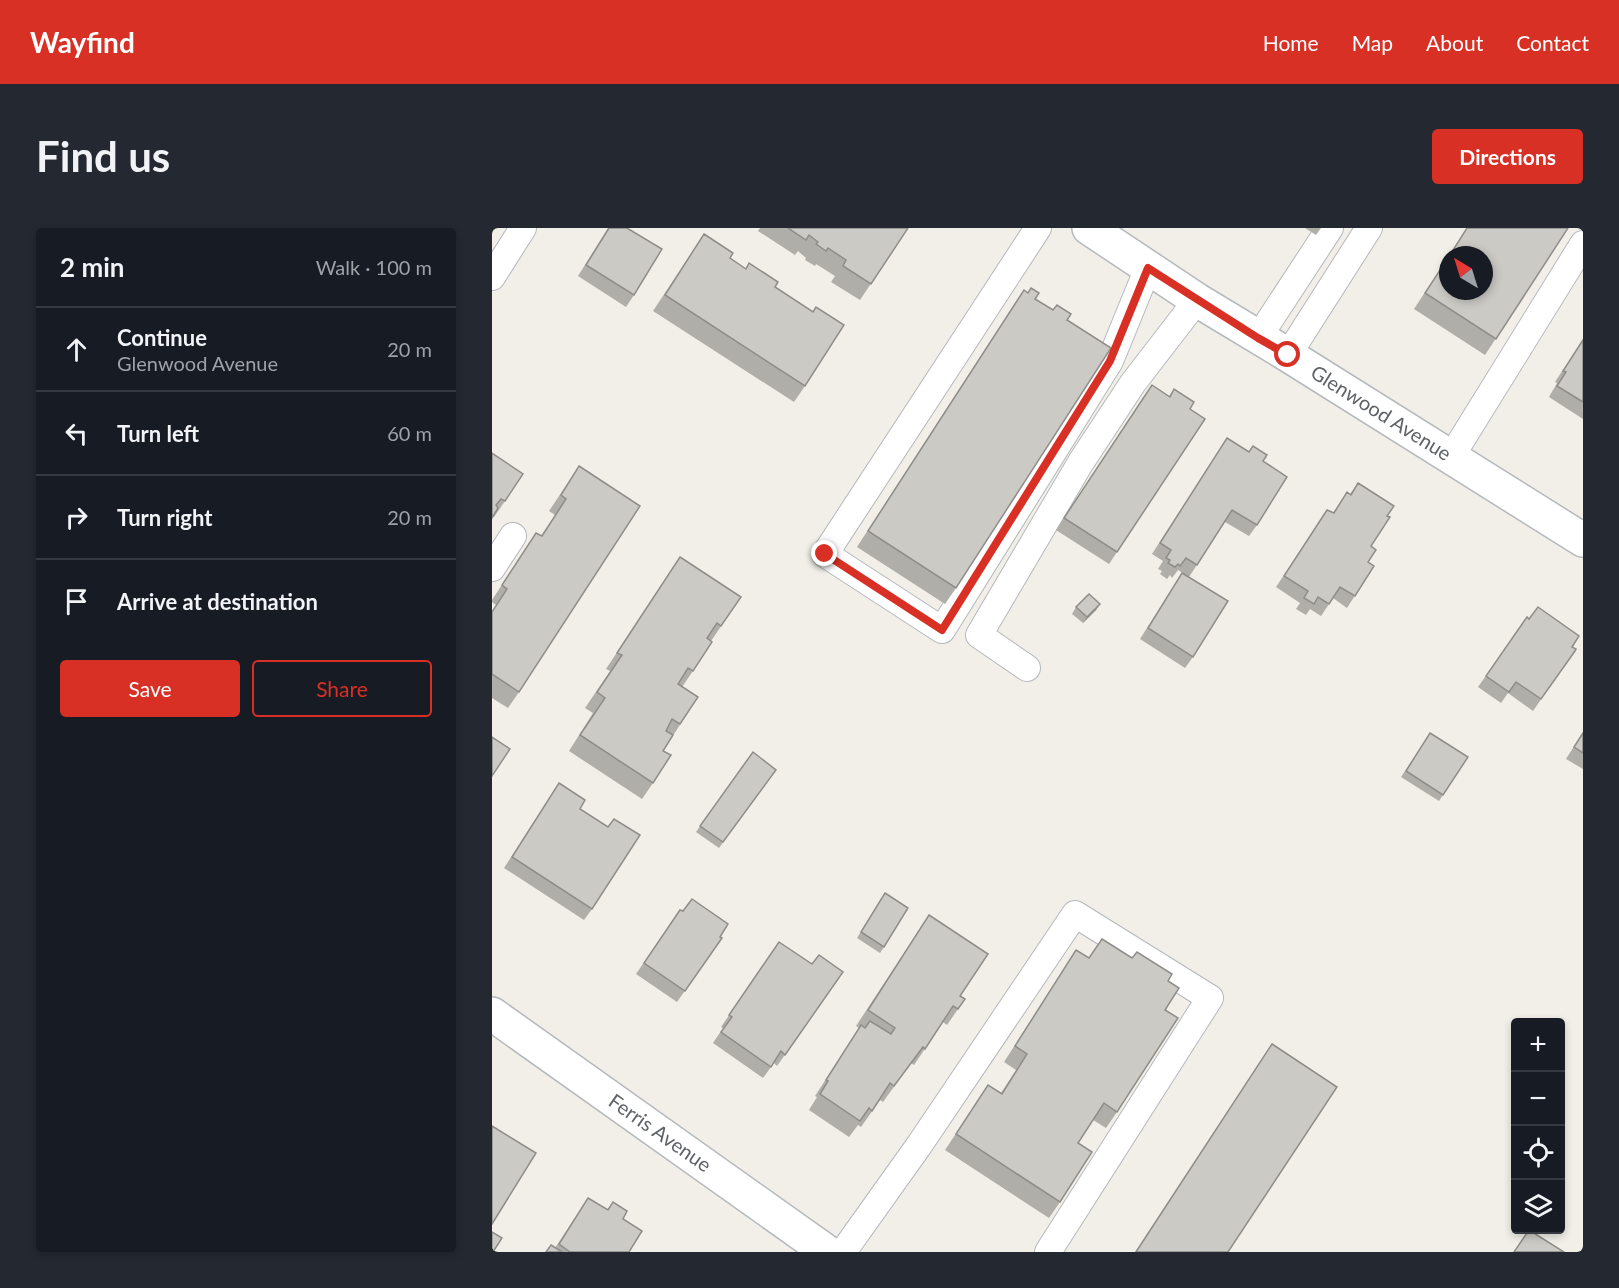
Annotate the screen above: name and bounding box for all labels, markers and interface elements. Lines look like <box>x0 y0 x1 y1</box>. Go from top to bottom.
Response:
text: Wayfind <box>30 25 135 59</box>
text: Home <box>1263 30 1319 55</box>
text: Map <box>1352 30 1393 55</box>
text: About <box>1426 30 1483 55</box>
text: Contact <box>1516 30 1589 55</box>
button: Directions <box>1432 129 1583 184</box>
text: Find us <box>36 131 170 181</box>
north arrow <box>1439 246 1493 300</box>
text: 2 min <box>60 251 124 283</box>
text: Walk · 100 m <box>316 255 432 279</box>
text: Continue <box>117 324 207 351</box>
icon: ahead <box>60 333 93 366</box>
text: 20 m <box>387 337 432 361</box>
route start <box>1274 341 1300 367</box>
text: Glenwood Avenue <box>117 351 278 375</box>
street label: Glenwood Avenue <box>1307 359 1456 465</box>
icon: left <box>60 417 93 450</box>
text: Turn left <box>117 420 199 447</box>
text: 60 m <box>387 421 432 445</box>
icon: right <box>60 501 93 534</box>
text: Turn right <box>117 504 212 531</box>
text: 20 m <box>387 505 432 529</box>
route end <box>811 540 837 566</box>
icon: arrive <box>60 585 93 618</box>
text: Arrive at destination <box>117 588 318 615</box>
button: Save <box>60 660 240 717</box>
button: Share <box>252 660 432 717</box>
map controls <box>1511 1018 1565 1234</box>
button: + <box>1511 1018 1565 1072</box>
button: − <box>1511 1072 1565 1126</box>
street label: Ferris Avenue <box>605 1088 716 1176</box>
button: locate <box>1511 1126 1565 1180</box>
button: layers <box>1511 1180 1565 1234</box>

